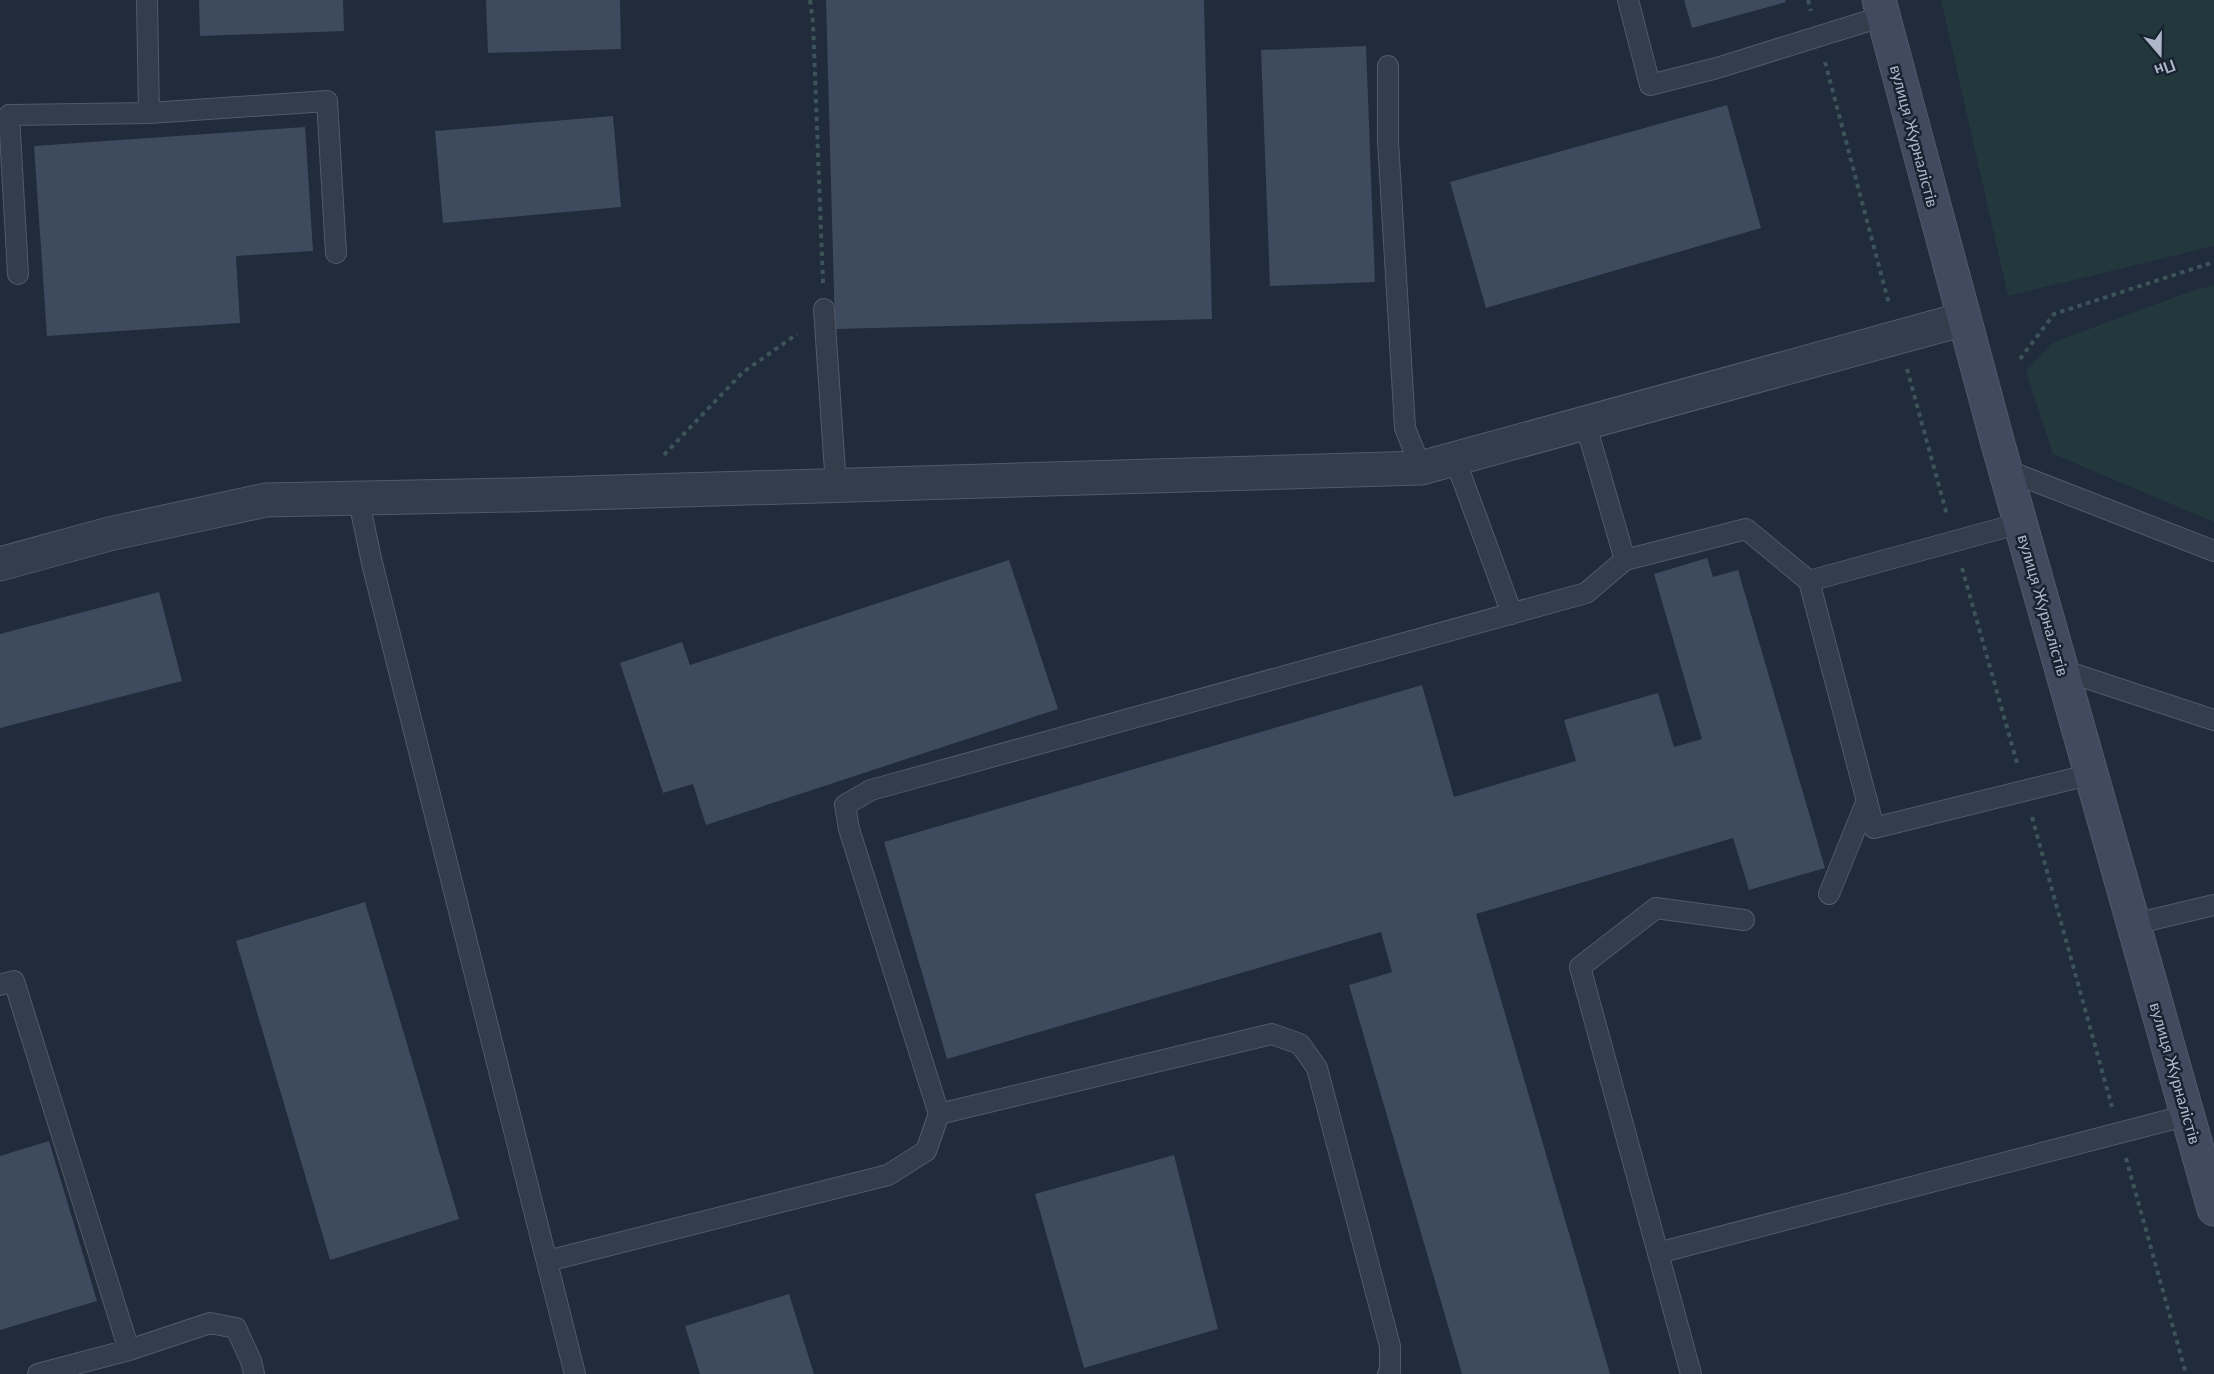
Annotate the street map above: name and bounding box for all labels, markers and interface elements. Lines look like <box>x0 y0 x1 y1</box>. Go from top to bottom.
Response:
north arrow <box>2130 24 2190 84</box>
text: Пн <box>2152 56 2178 81</box>
street label: вулиця Журналістів <box>1887 63 1943 209</box>
street label: вулиця Журналістів <box>2015 532 2073 678</box>
street label: вулиця Журналістів <box>2147 1000 2205 1146</box>

